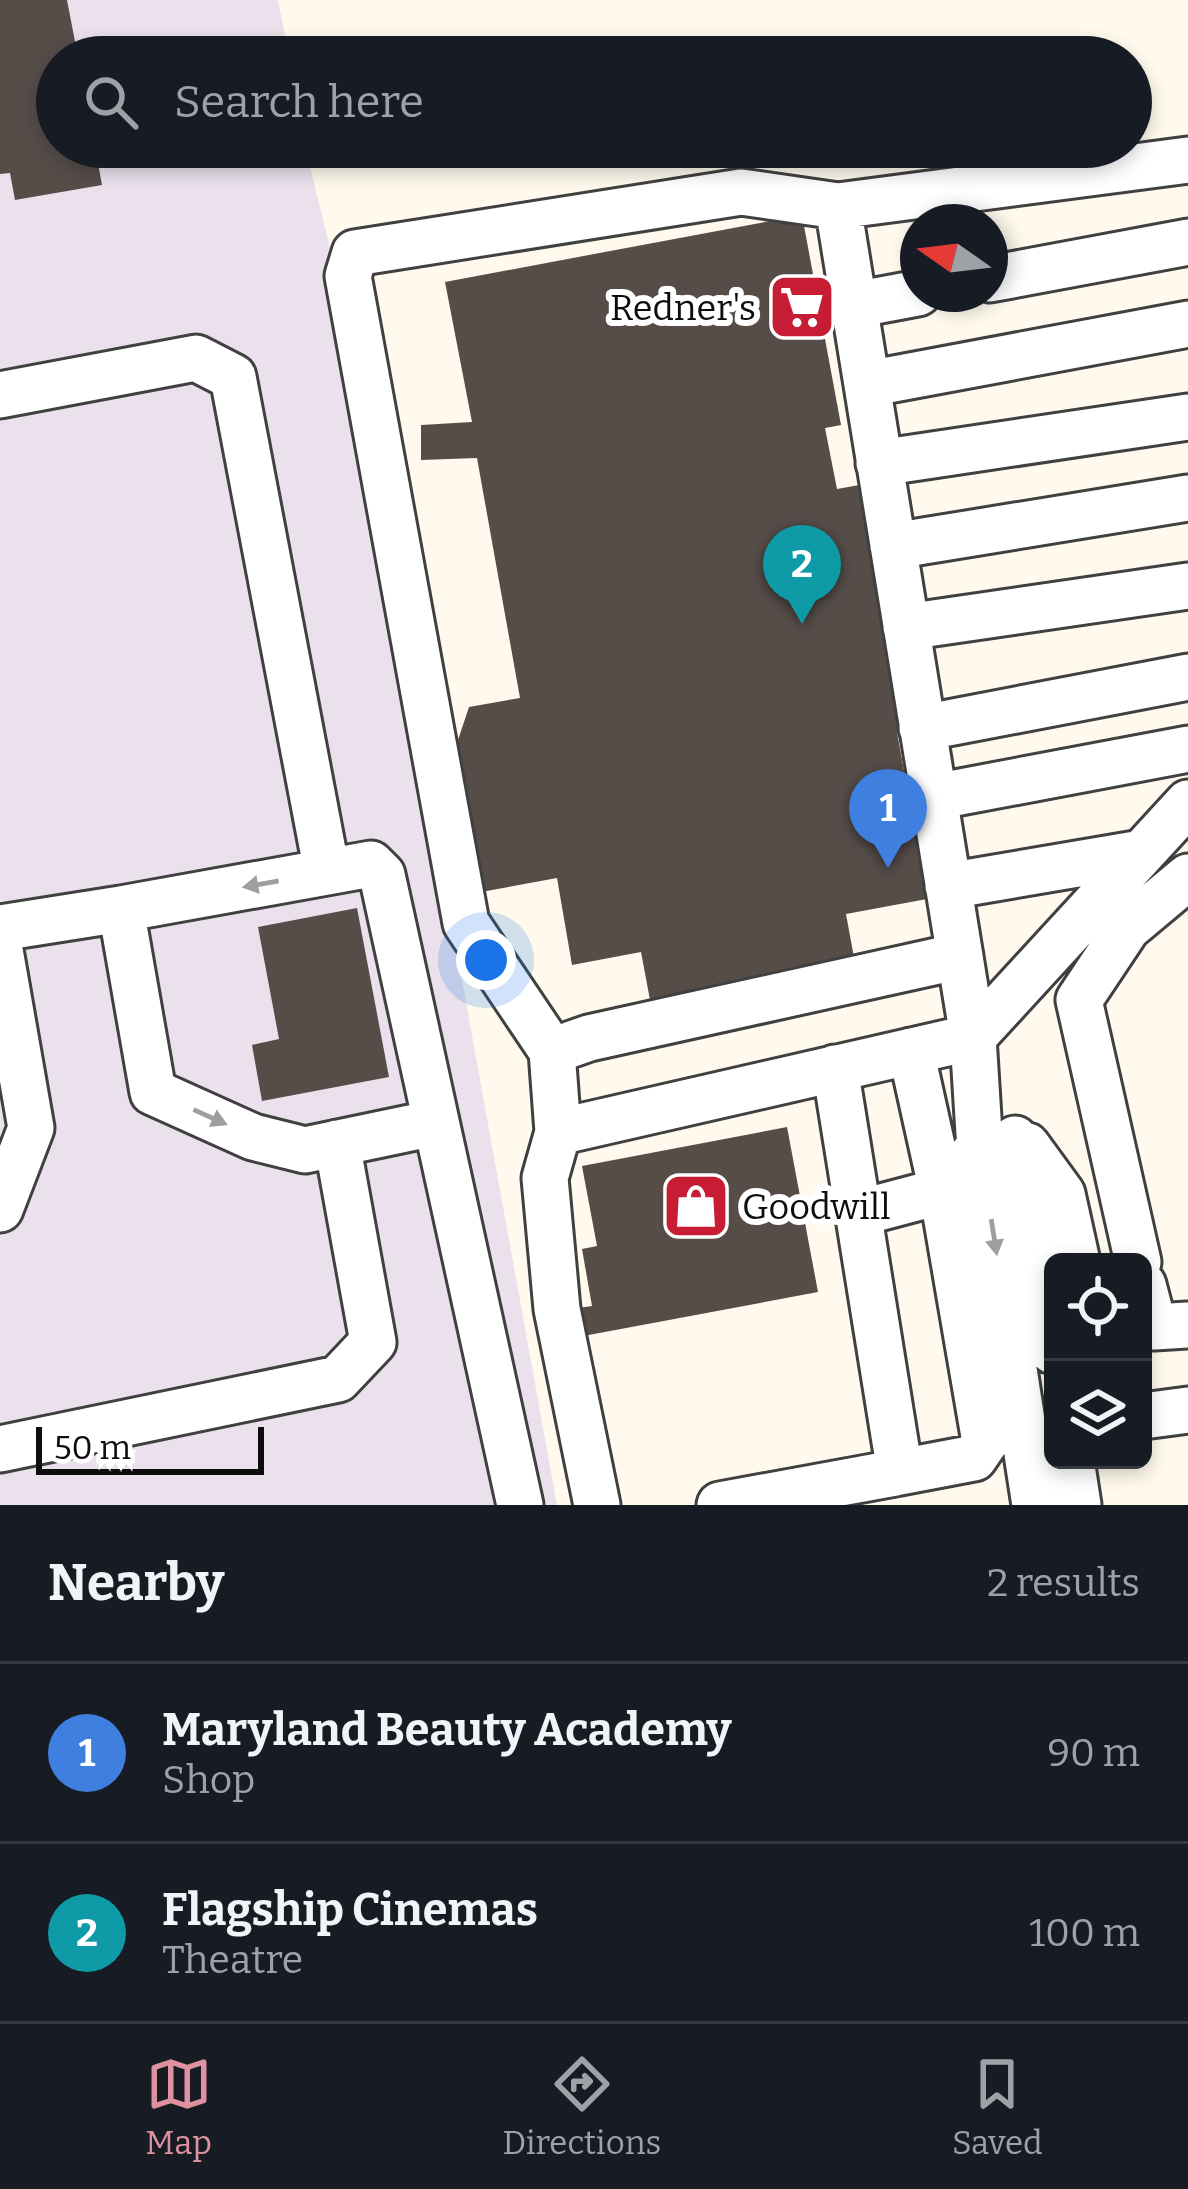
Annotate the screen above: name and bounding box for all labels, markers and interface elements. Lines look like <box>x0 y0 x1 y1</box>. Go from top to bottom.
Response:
search box <box>36 36 1152 168</box>
icon: search <box>78 69 144 135</box>
text: Search here <box>174 75 424 129</box>
north arrow <box>900 204 1008 312</box>
supermarket icon: Redner's <box>767 272 837 342</box>
place label: Redner's <box>610 286 756 330</box>
pin: 2 <box>763 525 841 624</box>
pin: 1 <box>849 769 927 868</box>
one-way arrow <box>242 875 280 894</box>
your location <box>456 930 516 990</box>
one-way arrow <box>193 1108 228 1128</box>
shop icon: Goodwill <box>661 1171 731 1241</box>
place label: Goodwill <box>742 1185 891 1229</box>
one-way arrow <box>986 1218 1004 1256</box>
map controls <box>1044 1253 1152 1469</box>
button: locate <box>1044 1253 1152 1361</box>
button: layers <box>1044 1361 1152 1469</box>
scale bar <box>36 1421 264 1474</box>
text: 50 m <box>54 1428 131 1468</box>
text: Nearby <box>48 1552 224 1614</box>
text: 2 results <box>987 1560 1140 1606</box>
text: Maryland Beauty Academy <box>162 1703 732 1757</box>
text: 1 <box>79 1730 95 1776</box>
text: 90 m <box>1047 1730 1140 1776</box>
text: Shop <box>162 1757 255 1803</box>
text: Flagship Cinemas <box>162 1883 538 1937</box>
text: 2 <box>76 1910 98 1956</box>
text: 100 m <box>1029 1910 1140 1956</box>
text: Theatre <box>162 1937 303 1983</box>
tab: Map <box>145 2051 212 2163</box>
tab: Directions <box>503 2051 661 2163</box>
tab: Saved <box>952 2051 1043 2163</box>

